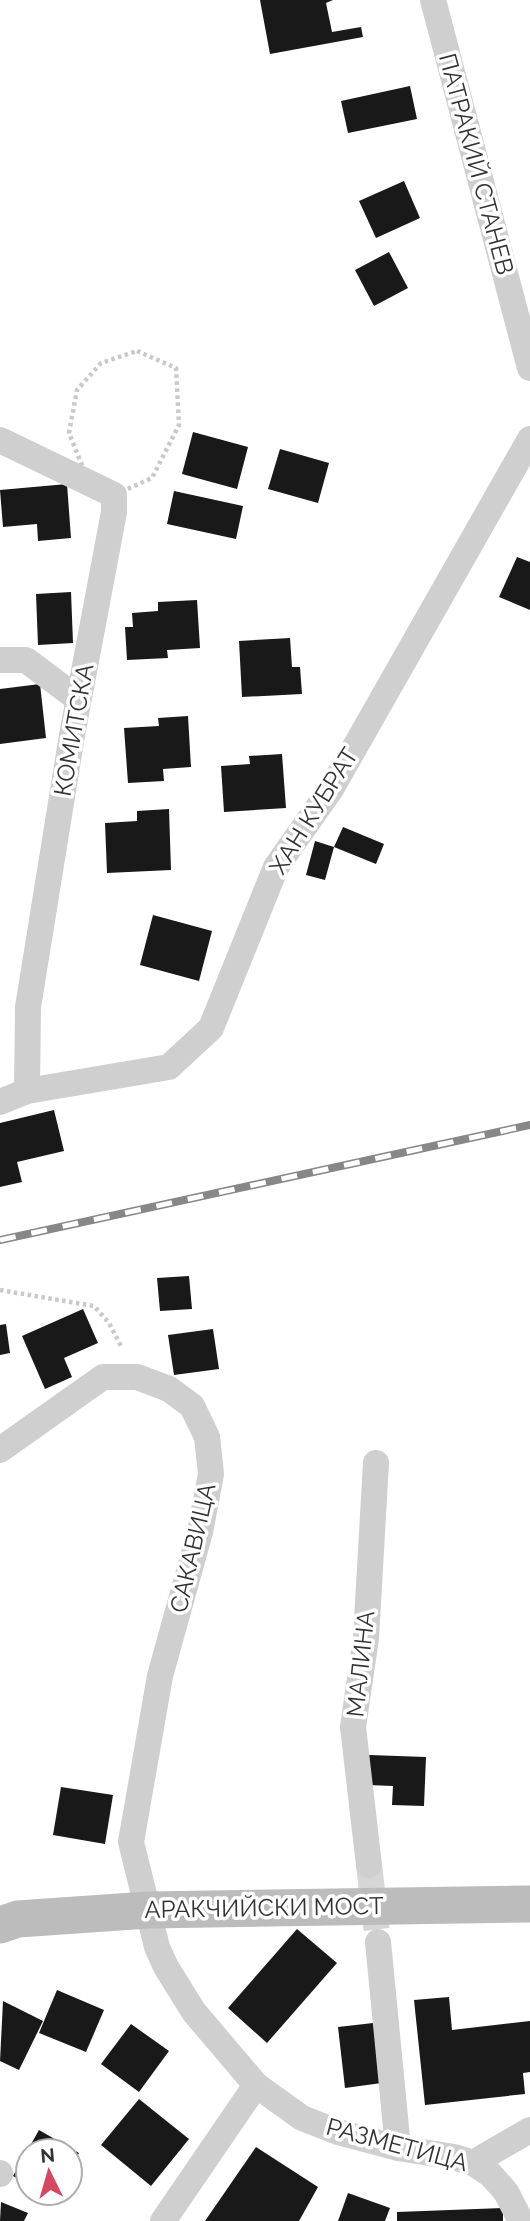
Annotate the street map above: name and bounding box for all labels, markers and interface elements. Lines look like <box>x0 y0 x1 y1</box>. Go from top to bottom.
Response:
street label: ПАТРАКИЙ СТАНЕВ <box>433 50 520 278</box>
street label: КОМИТСКА <box>48 662 99 798</box>
street label: ХАН КУБРАТ <box>263 742 364 879</box>
street label: САКАВИЦА <box>164 1480 221 1615</box>
street label: МАЛИНА <box>340 1609 381 1719</box>
street label: АРАКЧИЙСКИ МОСТ <box>144 1891 384 1924</box>
street label: РАЗМЕТИЦА <box>323 2112 471 2177</box>
north arrow <box>14 2137 84 2207</box>
text: N <box>39 2143 56 2167</box>

